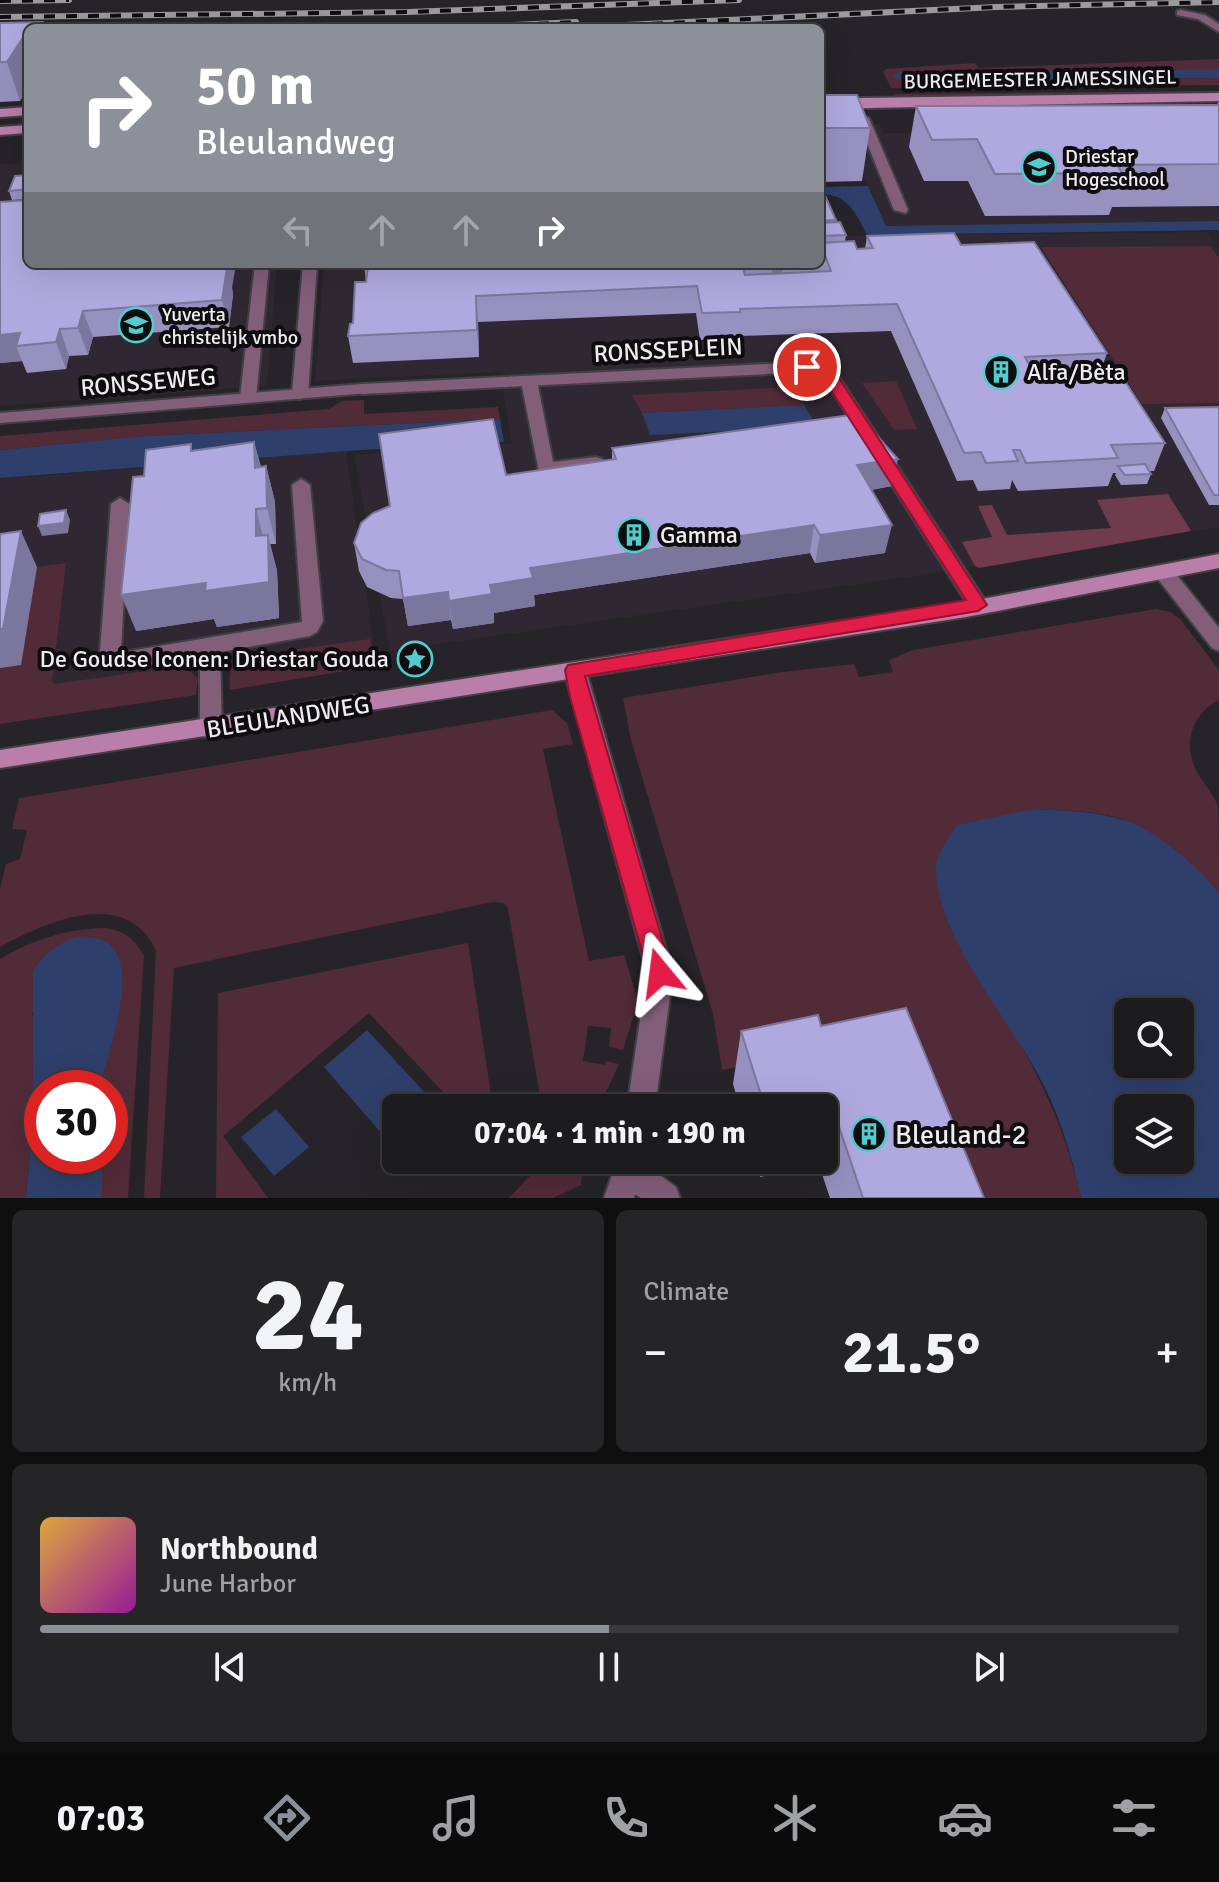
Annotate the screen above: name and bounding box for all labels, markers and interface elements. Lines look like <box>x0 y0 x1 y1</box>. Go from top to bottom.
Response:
text: 50 m <box>196 51 314 120</box>
icon: right <box>64 56 168 160</box>
street label: BURGEMEESTER JAMESSINGEL <box>903 65 1177 94</box>
text: Bleulandweg <box>196 120 396 165</box>
place label: Driestar Hogeschool <box>1065 144 1165 192</box>
school or university icon: Driestar Hogeschool <box>1020 148 1058 186</box>
icon: left <box>276 208 320 252</box>
icon: ahead <box>360 208 404 252</box>
icon: ahead <box>444 208 488 252</box>
icon: right <box>528 208 572 252</box>
place label: Yuverta christelijk vmbo <box>162 302 298 350</box>
school or university icon: Yuverta christelijk vmbo <box>117 306 155 344</box>
street label: RONSSEPLEIN <box>593 331 743 369</box>
pin <box>773 333 841 401</box>
icon: arrive <box>785 345 829 389</box>
building icon: Alfa/Bèta <box>982 353 1020 391</box>
place label: Alfa/Bèta <box>1027 357 1126 387</box>
street label: RONSSEWEG <box>79 361 217 403</box>
building icon: Gamma <box>615 516 653 554</box>
place label: Gamma <box>660 520 738 550</box>
place icon: De Goudse Iconen: Driestar Gouda <box>396 640 434 678</box>
place label: De Goudse Iconen: Driestar Gouda <box>40 644 389 674</box>
street label: BLEULANDWEG <box>204 689 372 745</box>
position arrow <box>618 931 702 1015</box>
map controls <box>1114 998 1194 1174</box>
button: search <box>1114 998 1194 1078</box>
speed limit sign: 30 <box>24 1070 128 1174</box>
button: layers <box>1114 1094 1194 1174</box>
text: 07:04 · 1 min · 190 m <box>474 1115 746 1152</box>
building icon: Bleuland-2 <box>850 1115 888 1153</box>
place label: Bleuland-2 <box>895 1118 1027 1152</box>
text: 24 <box>252 1251 364 1379</box>
text: Climate <box>644 1276 729 1308</box>
text: 21.5° <box>842 1316 980 1390</box>
text: − <box>644 1326 667 1380</box>
text: + <box>1155 1326 1179 1380</box>
text: km/h <box>278 1367 337 1399</box>
text: Northbound <box>160 1531 318 1568</box>
text: June Harbor <box>160 1568 296 1600</box>
icon: previous <box>208 1645 252 1689</box>
icon: pause <box>587 1645 631 1689</box>
icon: next <box>967 1645 1011 1689</box>
icon: directions <box>259 1790 315 1846</box>
icon: music <box>428 1790 484 1846</box>
icon: phone <box>598 1790 654 1846</box>
icon: climate <box>767 1790 823 1846</box>
icon: car <box>937 1790 993 1846</box>
icon: filters <box>1106 1790 1162 1846</box>
text: 07:03 <box>57 1796 145 1841</box>

